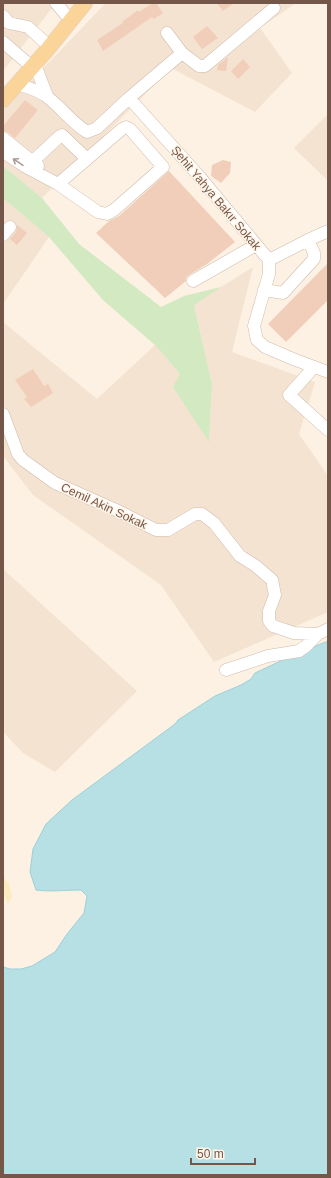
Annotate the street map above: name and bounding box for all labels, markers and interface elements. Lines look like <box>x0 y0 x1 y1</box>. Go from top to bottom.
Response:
street label: Şehit Yahya Bakır Sokak <box>168 143 264 254</box>
one-way arrow <box>13 158 24 166</box>
street label: Cemil Akin Sokak <box>59 480 150 532</box>
scale bar <box>191 1140 255 1166</box>
text: 50 m <box>197 1147 224 1161</box>

